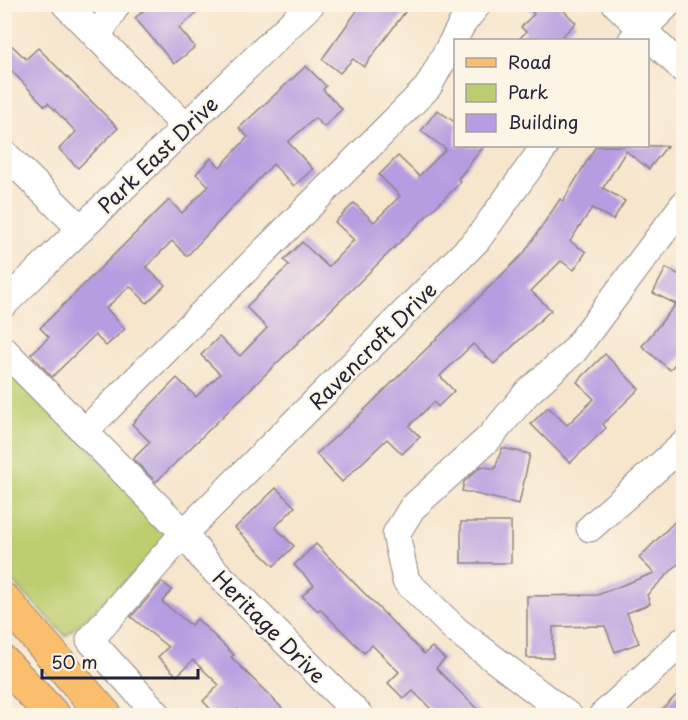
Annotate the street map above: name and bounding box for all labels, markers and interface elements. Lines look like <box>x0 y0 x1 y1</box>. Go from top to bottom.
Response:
legend <box>454 39 649 147</box>
text: Road <box>508 48 552 75</box>
text: Park <box>508 78 548 105</box>
street label: Park East Drive <box>89 88 225 220</box>
text: Building <box>508 108 578 135</box>
street label: Ravencroft Drive <box>301 274 443 416</box>
street label: Heritage Drive <box>206 562 334 690</box>
scale bar <box>42 642 198 680</box>
text: 50 m <box>51 648 98 675</box>

